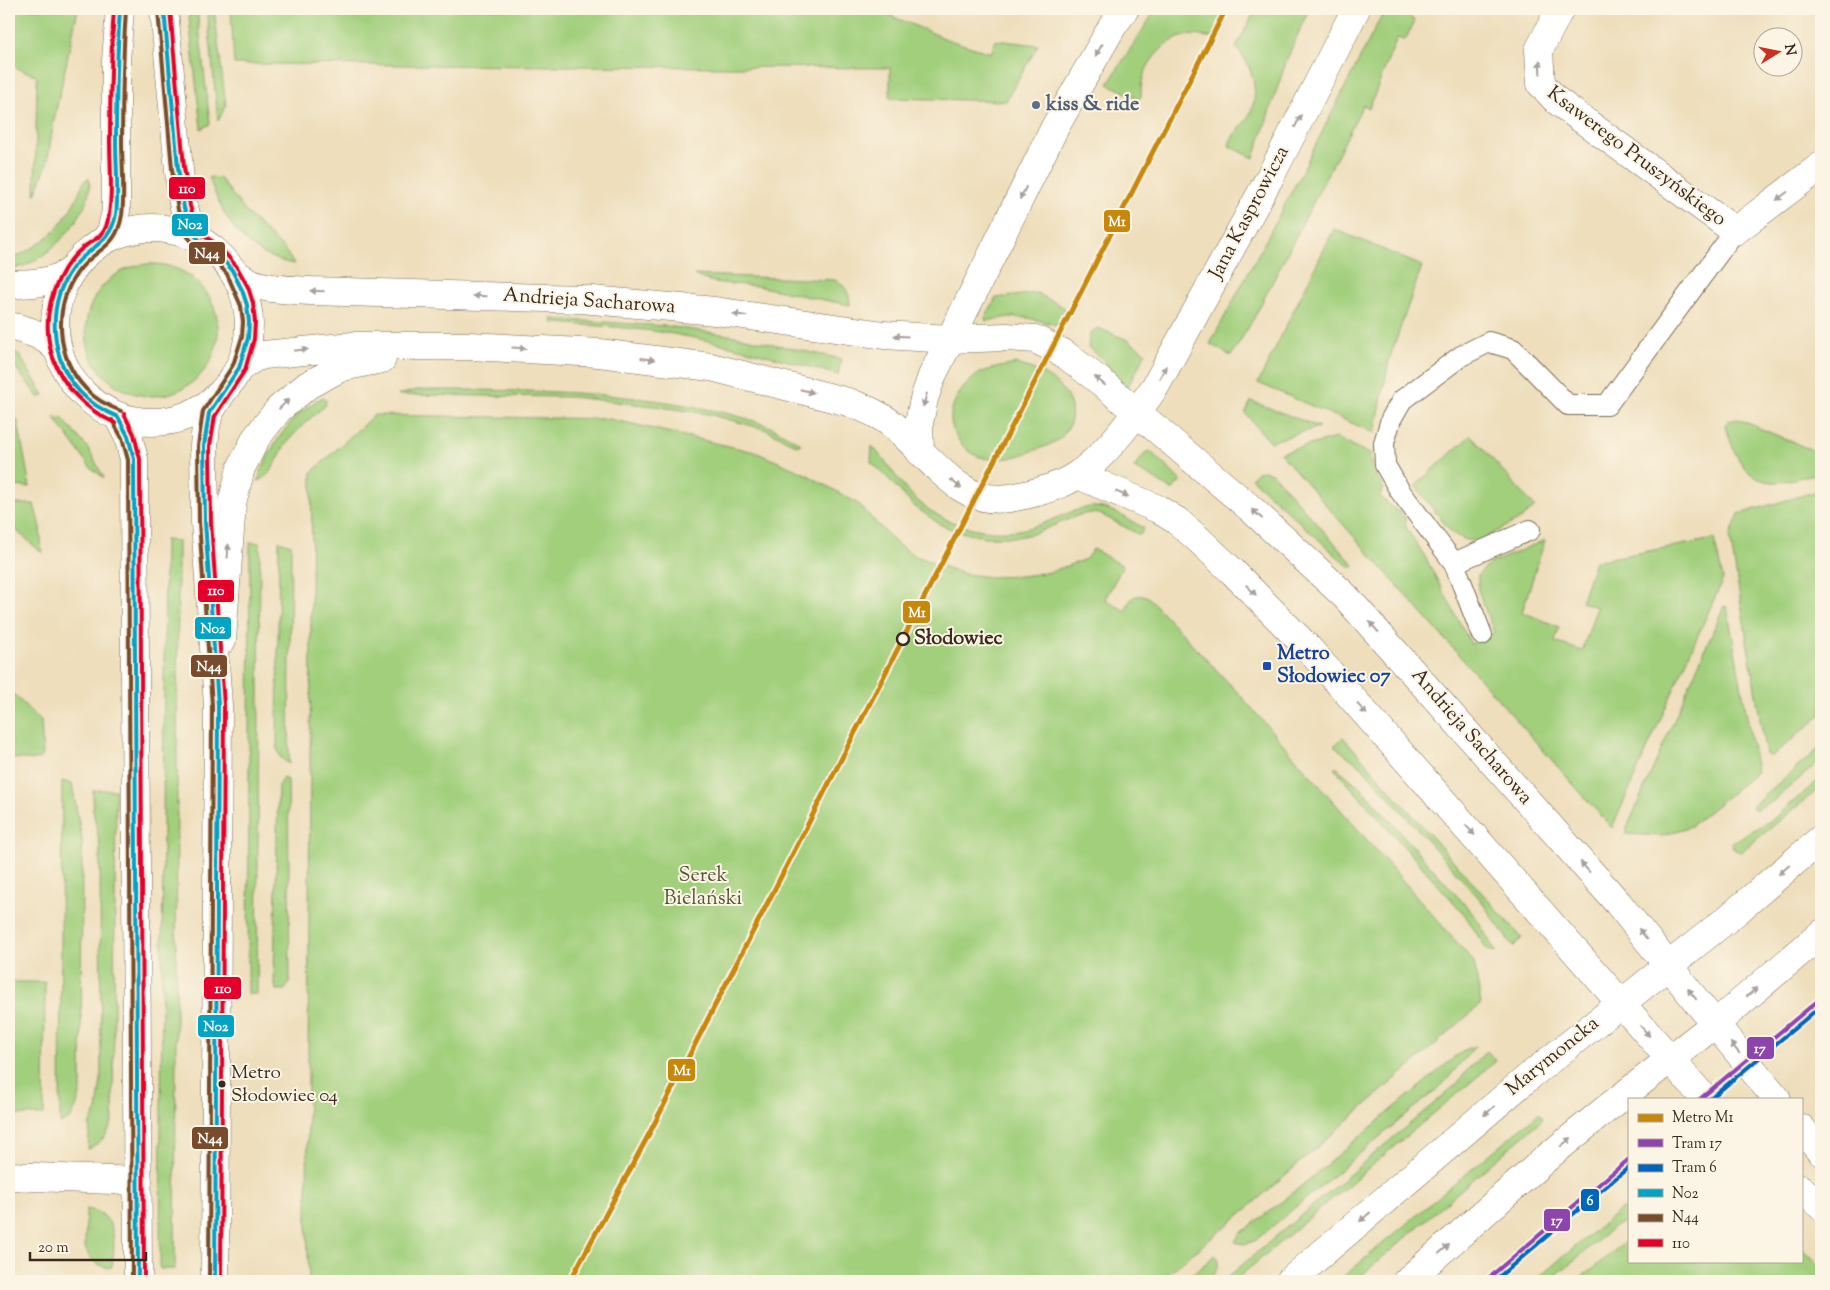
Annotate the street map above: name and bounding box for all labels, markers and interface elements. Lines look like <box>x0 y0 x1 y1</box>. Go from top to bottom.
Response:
north arrow <box>1752 28 1802 78</box>
one-way arrow <box>1095 43 1104 56</box>
text: N <box>1778 43 1800 57</box>
one-way arrow <box>1535 59 1543 75</box>
street label: Ksawerego Pruszyńskiego <box>1540 80 1732 234</box>
place label: kiss & ride <box>1045 91 1139 120</box>
marker: kiss & ride <box>1030 99 1042 111</box>
one-way arrow <box>1294 114 1302 129</box>
street label: Jana Kasprowicza <box>1202 141 1297 286</box>
line badge: 110 <box>168 176 206 200</box>
text: 110 <box>179 180 196 200</box>
one-way arrow <box>1019 186 1027 200</box>
one-way arrow <box>1776 190 1789 201</box>
line badge: M1 <box>1103 209 1131 233</box>
line badge: N02 <box>171 213 209 237</box>
text: M1 <box>1108 213 1126 233</box>
text: N02 <box>178 216 203 236</box>
line badge: N44 <box>188 241 226 265</box>
text: N44 <box>194 245 220 265</box>
street label: Andrieja Sacharowa <box>502 282 676 322</box>
one-way arrow <box>309 287 325 295</box>
one-way arrow <box>471 292 487 300</box>
one-way arrow <box>732 310 748 318</box>
one-way arrow <box>893 332 909 340</box>
one-way arrow <box>511 345 527 353</box>
one-way arrow <box>294 346 310 354</box>
one-way arrow <box>640 355 656 363</box>
one-way arrow <box>1159 365 1167 379</box>
one-way arrow <box>1094 376 1107 387</box>
one-way arrow <box>799 387 814 395</box>
one-way arrow <box>920 392 928 407</box>
one-way arrow <box>278 398 290 410</box>
one-way arrow <box>950 478 963 489</box>
one-way arrow <box>1115 491 1129 499</box>
one-way arrow <box>1251 508 1263 520</box>
one-way arrow <box>224 543 232 559</box>
line badge: 110 <box>197 579 235 603</box>
text: 110 <box>208 582 225 602</box>
one-way arrow <box>1245 584 1257 596</box>
line badge: M1 <box>902 600 931 624</box>
text: M1 <box>908 604 926 624</box>
line badge: N02 <box>194 616 232 640</box>
text: N02 <box>201 620 226 640</box>
one-way arrow <box>1368 620 1379 633</box>
place label: Słodowiec <box>914 625 1003 654</box>
marker: Słodowiec <box>896 632 910 646</box>
place label: Metro Słodowiec 07 <box>1277 640 1391 692</box>
line badge: N44 <box>190 654 228 678</box>
text: N44 <box>196 658 222 678</box>
marker: Metro Słodowiec 07 <box>1261 660 1273 672</box>
street label: Andrieja Sacharowa <box>1403 662 1539 812</box>
one-way arrow <box>1356 702 1368 714</box>
one-way arrow <box>1464 824 1476 836</box>
one-way arrow <box>1580 860 1591 873</box>
park label: Serek Bielański <box>664 862 743 914</box>
one-way arrow <box>1778 865 1791 876</box>
one-way arrow <box>1638 928 1649 940</box>
line badge: 110 <box>203 976 242 1000</box>
text: 110 <box>215 980 232 1000</box>
one-way arrow <box>1745 987 1758 998</box>
one-way arrow <box>1686 988 1697 1001</box>
street label: Marymoncka <box>1500 1010 1606 1104</box>
line badge: N02 <box>197 1014 235 1038</box>
text: N02 <box>204 1018 229 1038</box>
one-way arrow <box>1640 1024 1651 1037</box>
line badge: 17 <box>1746 1036 1775 1060</box>
text: 17 <box>1754 1040 1767 1060</box>
one-way arrow <box>1729 1042 1740 1055</box>
line badge: M1 <box>667 1058 696 1082</box>
place label: Metro Słodowiec 04 <box>231 1060 338 1110</box>
text: M1 <box>673 1062 691 1082</box>
marker: Metro Słodowiec 04 <box>217 1079 227 1089</box>
legend <box>1628 1098 1802 1262</box>
one-way arrow <box>1483 1105 1495 1117</box>
text: Metro M1 <box>1672 1108 1734 1129</box>
line badge: N44 <box>191 1126 229 1150</box>
text: N44 <box>197 1130 223 1150</box>
text: Tram 17 <box>1672 1134 1722 1155</box>
one-way arrow <box>1560 1137 1573 1148</box>
text: Tram 6 <box>1672 1158 1717 1179</box>
text: N02 <box>1672 1184 1699 1205</box>
line badge: 6 <box>1580 1188 1600 1212</box>
text: 6 <box>1587 1192 1594 1212</box>
line badge: 17 <box>1543 1208 1571 1232</box>
text: N44 <box>1672 1208 1699 1229</box>
one-way arrow <box>1360 1211 1372 1223</box>
text: 17 <box>1551 1212 1564 1232</box>
scale bar <box>30 1230 146 1262</box>
text: 110 <box>1672 1234 1690 1255</box>
text: 20 m <box>38 1238 69 1259</box>
one-way arrow <box>1438 1243 1450 1255</box>

